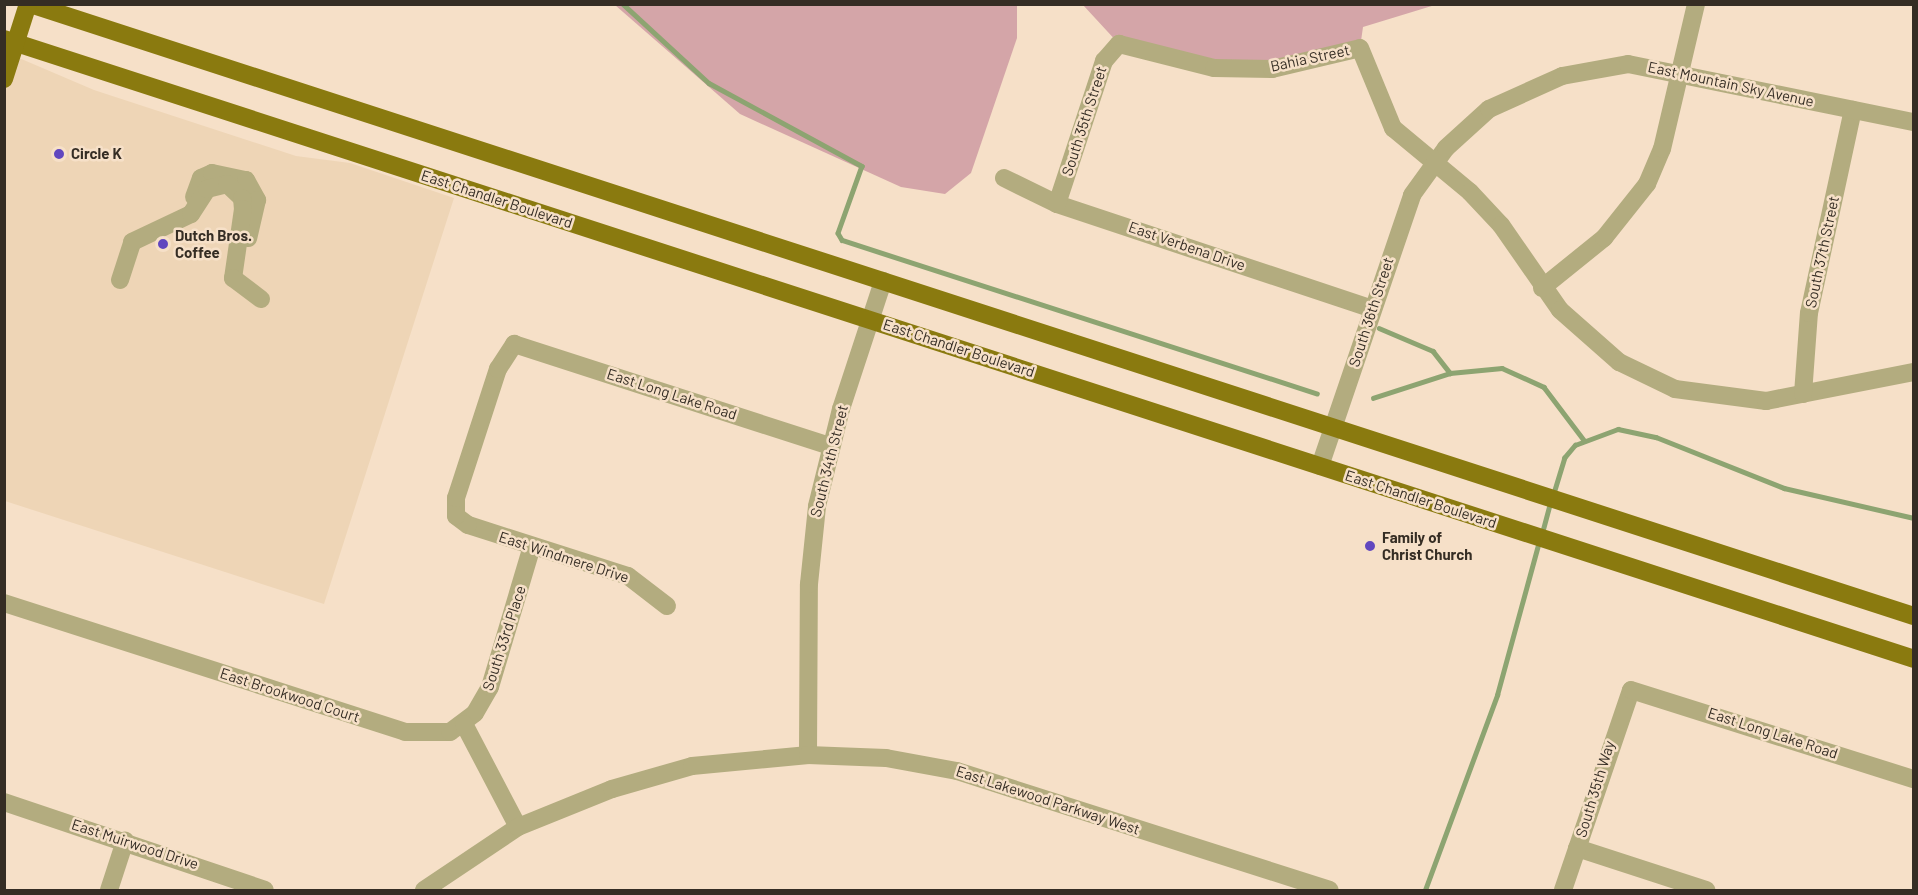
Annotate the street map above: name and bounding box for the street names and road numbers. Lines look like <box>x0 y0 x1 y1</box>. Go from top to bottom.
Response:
street label: Bahia Street <box>1269 41 1351 75</box>
street label: East Mountain Sky Avenue <box>1646 58 1816 110</box>
street label: South 35th Street <box>1058 64 1110 178</box>
street label: East Chandler Boulevard <box>419 166 575 232</box>
street label: South 37th Street <box>1801 194 1843 310</box>
street label: East Verbena Drive <box>1126 218 1248 274</box>
street label: South 36th Street <box>1345 255 1397 369</box>
street label: East Chandler Boulevard <box>881 315 1037 381</box>
street label: East Long Lake Road <box>605 364 739 424</box>
street label: South 34th Street <box>806 403 852 519</box>
street label: East Chandler Boulevard <box>1343 466 1499 532</box>
street label: East Windmere Drive <box>497 527 631 587</box>
street label: South 33rd Place <box>479 583 529 693</box>
street label: East Brookwood Court <box>218 664 362 726</box>
street label: East Long Lake Road <box>1706 703 1840 763</box>
street label: South 35th Way <box>1572 738 1618 840</box>
street label: East Lakewood Parkway West <box>954 762 1142 838</box>
street label: East Muirwood Drive <box>69 815 201 873</box>

